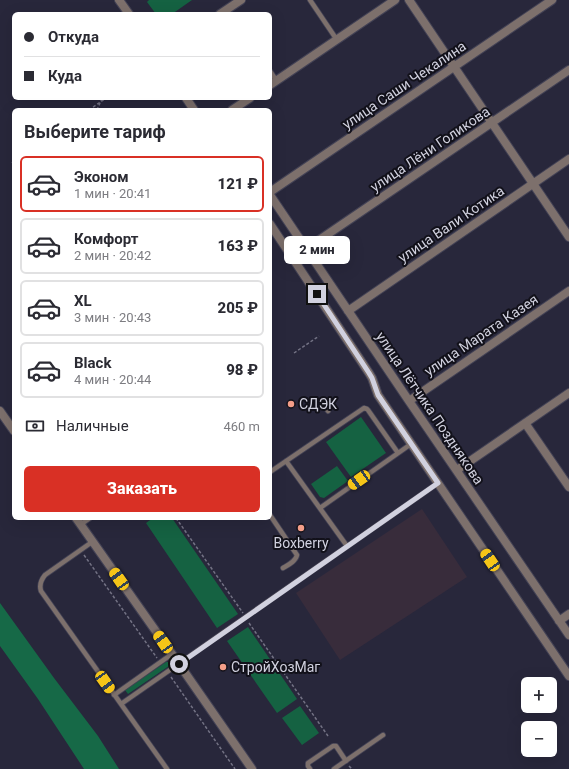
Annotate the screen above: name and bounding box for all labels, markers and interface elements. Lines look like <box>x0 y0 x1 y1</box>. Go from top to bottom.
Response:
text: Откуда <box>48 28 99 46</box>
street label: улица Саши Чекалина <box>339 38 469 132</box>
text: Куда <box>48 67 82 85</box>
street label: улица Лёни Голикова <box>367 103 493 195</box>
text: Выберите тариф <box>24 121 166 142</box>
icon: car <box>26 166 62 202</box>
text: Эконом <box>74 168 129 186</box>
text: 121 ₽ <box>218 175 258 193</box>
street label: улица Вали Котика <box>395 183 507 265</box>
text: 1 мин · 20:41 <box>74 186 151 201</box>
icon: car <box>26 228 62 264</box>
text: Комфорт <box>74 230 138 248</box>
callout: 2 мин <box>284 236 350 264</box>
text: 163 ₽ <box>218 237 258 255</box>
text: 2 мин <box>299 242 335 257</box>
text: 2 мин · 20:42 <box>74 248 151 263</box>
route end <box>308 285 326 303</box>
icon: car <box>26 290 62 326</box>
street label: улица Марата Казея <box>421 291 541 379</box>
text: XL <box>74 292 92 310</box>
text: 205 ₽ <box>218 299 258 317</box>
text: 3 мин · 20:43 <box>74 310 151 325</box>
street label: улица Лётчика Позднякова <box>373 329 487 487</box>
icon: car <box>26 352 62 388</box>
text: Black <box>74 354 111 372</box>
text: 98 ₽ <box>226 361 258 379</box>
text: 4 мин · 20:44 <box>74 372 151 387</box>
place label: СДЭК <box>299 396 337 412</box>
marker: СДЭК <box>286 399 296 409</box>
icon: cash <box>24 415 46 437</box>
text: Наличные <box>56 417 129 435</box>
text: 460 m <box>223 419 260 434</box>
button: Заказать <box>24 466 260 512</box>
car <box>346 468 372 492</box>
marker: Boxberry <box>296 523 306 533</box>
place label: Boxberry <box>273 535 329 551</box>
car <box>478 547 502 573</box>
car <box>107 566 131 592</box>
car <box>151 629 175 655</box>
route start <box>170 655 188 673</box>
place label: СтройХозМаг <box>231 659 320 675</box>
marker: СтройХозМаг <box>218 662 228 672</box>
car <box>93 669 117 695</box>
map controls <box>521 677 557 757</box>
button: + <box>521 677 557 713</box>
button: − <box>521 721 557 757</box>

